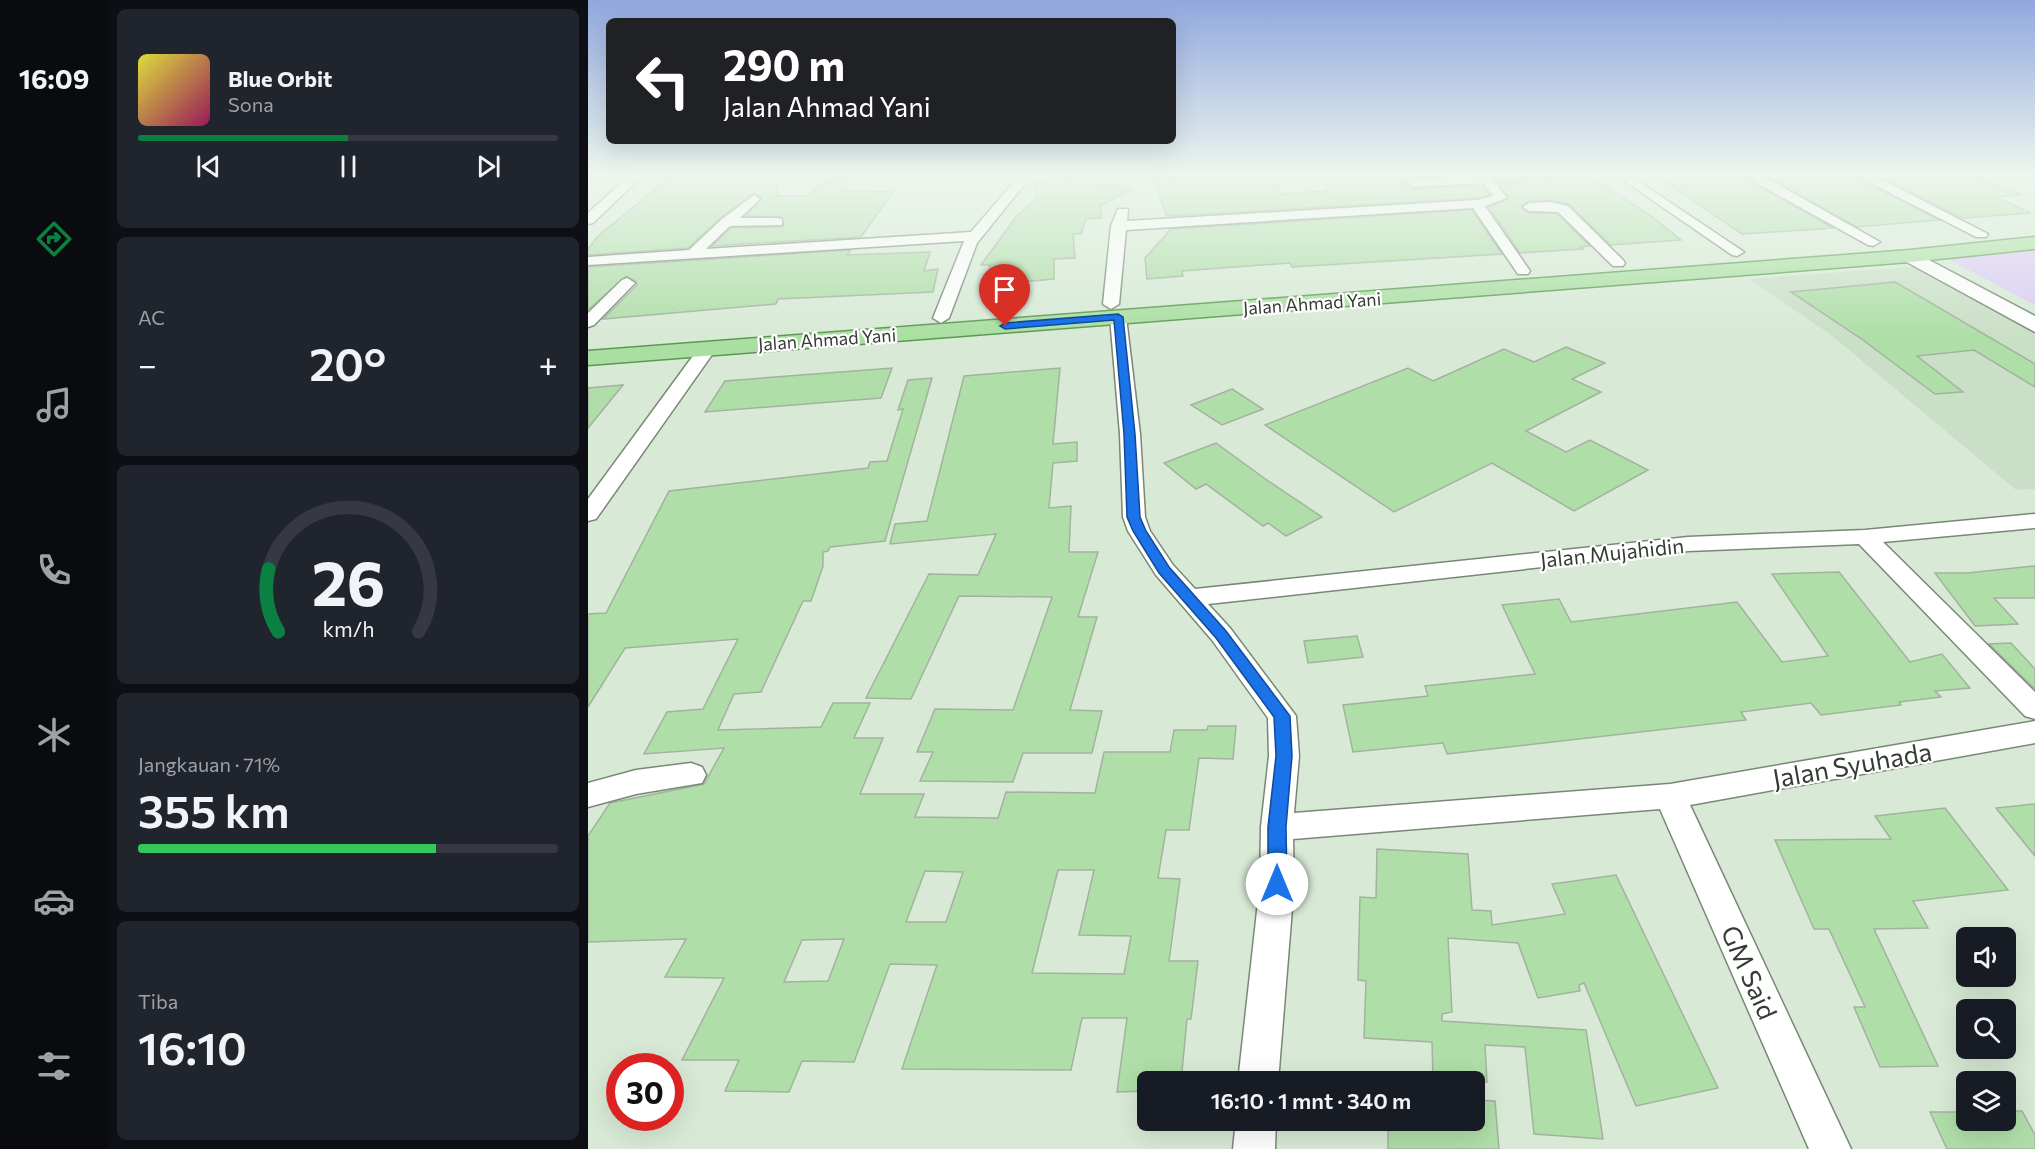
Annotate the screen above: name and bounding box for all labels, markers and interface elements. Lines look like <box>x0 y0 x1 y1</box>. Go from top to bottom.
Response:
text: 290 m <box>723 38 845 90</box>
icon: left <box>624 42 702 120</box>
text: 16:09 <box>19 62 89 95</box>
text: Blue Orbit <box>228 65 332 92</box>
text: Jalan Ahmad Yani <box>723 90 931 123</box>
text: Sona <box>228 92 274 116</box>
icon: previous <box>192 150 225 183</box>
icon: pause <box>332 150 365 183</box>
icon: next <box>472 150 505 183</box>
icon: directions <box>33 218 75 260</box>
pin <box>979 264 1030 326</box>
icon: arrive <box>988 273 1021 306</box>
street label: Jalan Ahmad Yani <box>1242 287 1382 319</box>
text: AC <box>138 305 165 329</box>
street label: Jalan Ahmad Yani <box>757 323 897 355</box>
text: 20° <box>309 335 386 390</box>
text: − <box>138 343 157 384</box>
text: + <box>539 343 558 384</box>
icon: music <box>33 384 75 426</box>
street label: Jalan Mujahidin <box>1539 532 1685 572</box>
text: 26 <box>311 543 385 619</box>
icon: phone <box>33 549 75 591</box>
text: km/h <box>322 615 374 641</box>
icon: climate <box>33 714 75 756</box>
street label: Jalan Syuhada <box>1770 735 1934 793</box>
text: Jangkauan · 71% <box>138 752 280 776</box>
text: 355 km <box>138 782 289 837</box>
position arrow <box>1245 852 1309 916</box>
icon: car <box>33 880 75 922</box>
street label: GM Said <box>1716 920 1784 1024</box>
map controls <box>1956 927 2016 1131</box>
button: sound <box>1956 927 2016 987</box>
text: Tiba <box>138 989 178 1013</box>
button: search <box>1956 999 2016 1059</box>
text: 16:10 <box>138 1019 247 1074</box>
icon: filters <box>33 1045 75 1087</box>
speed limit sign: 30 <box>606 1053 684 1131</box>
button: layers <box>1956 1071 2016 1131</box>
text: 16:10 · 1 mnt · 340 m <box>1211 1087 1411 1114</box>

